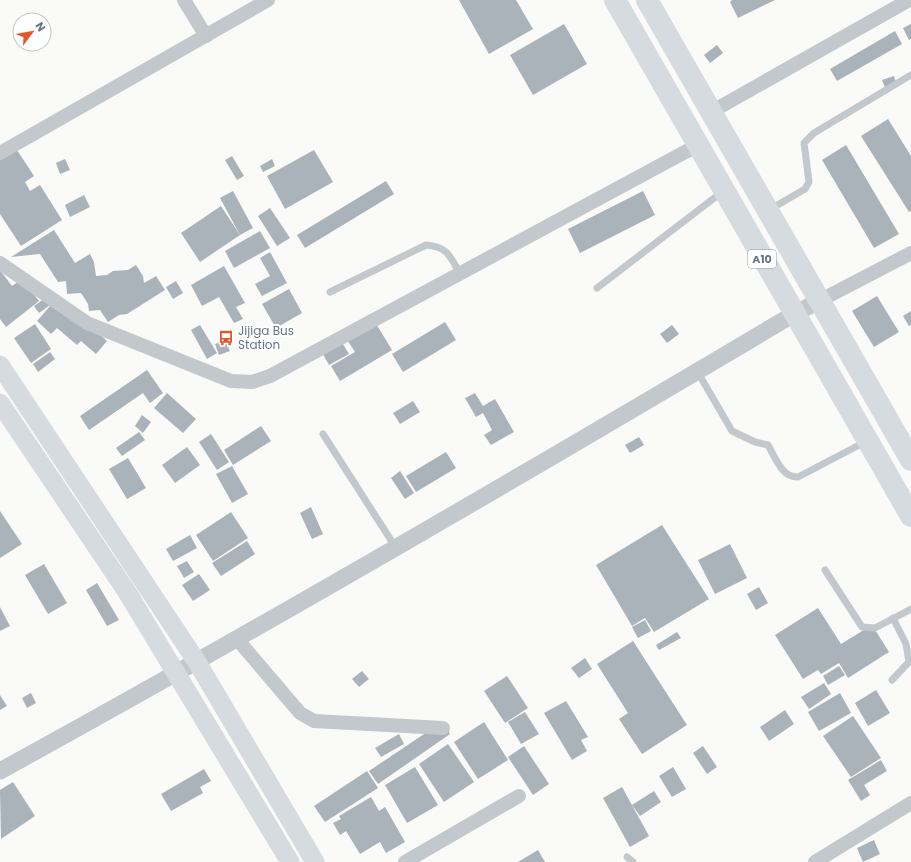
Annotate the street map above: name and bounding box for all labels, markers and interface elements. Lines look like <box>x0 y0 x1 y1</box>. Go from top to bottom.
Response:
north arrow <box>12 12 52 52</box>
text: N <box>32 19 49 34</box>
road number: A10 <box>748 250 776 268</box>
place label: Jijiga Bus Station <box>238 322 294 353</box>
bus stop icon: Jijiga Bus Station <box>217 329 235 347</box>

